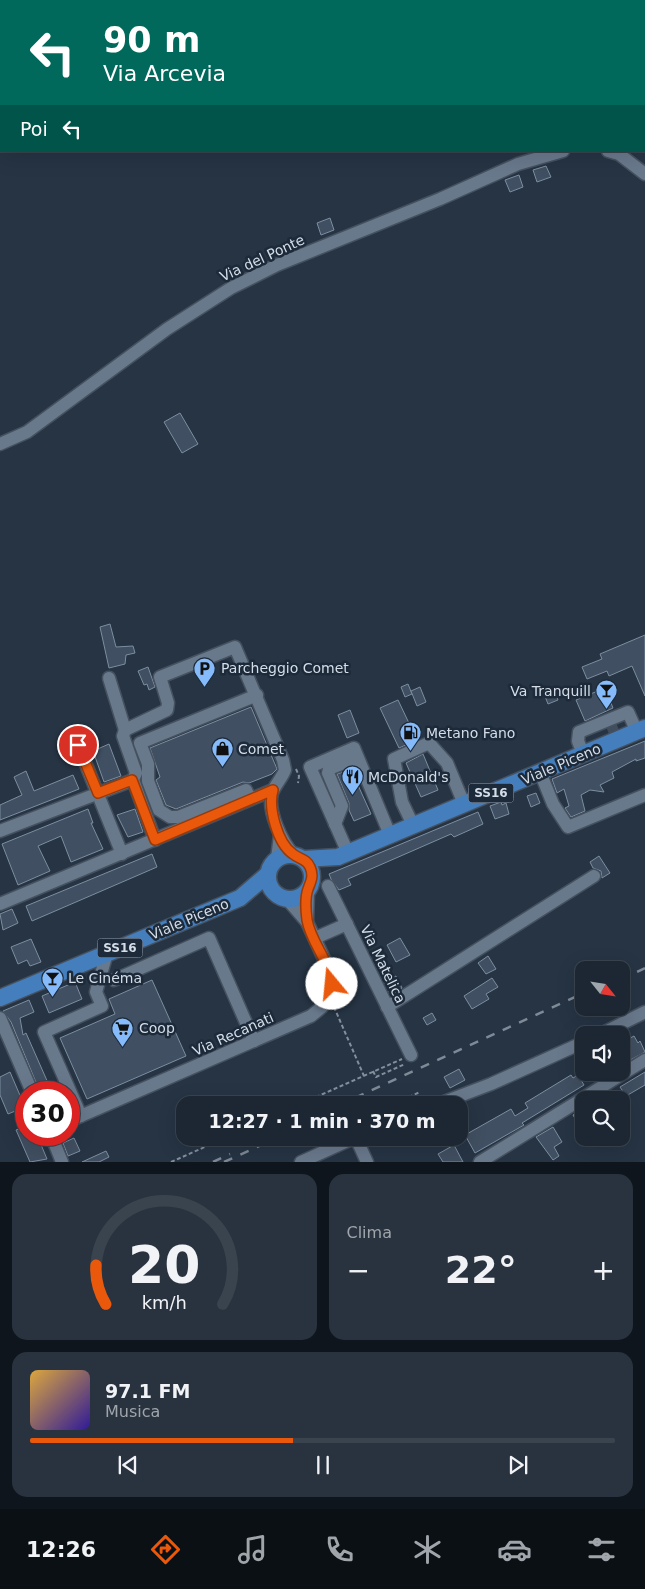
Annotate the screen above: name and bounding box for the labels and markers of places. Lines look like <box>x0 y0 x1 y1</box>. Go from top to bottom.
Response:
parking icon: Parcheggio Comet <box>193 656 217 687</box>
place label: Parcheggio Comet <box>221 660 349 676</box>
bar icon: Va Tranquill <box>595 679 619 710</box>
place label: Va Tranquill <box>510 683 591 699</box>
fuel station icon: Metano Fano <box>398 721 422 752</box>
pin <box>57 724 99 766</box>
place label: Metano Fano <box>426 725 515 741</box>
shop icon: Comet <box>210 737 234 768</box>
place label: Comet <box>238 741 285 757</box>
restaurant icon: McDonald's <box>340 765 364 796</box>
place label: McDonald's <box>368 769 449 785</box>
bar icon: Le Cinéma <box>40 966 64 997</box>
place label: Le Cinéma <box>68 970 142 986</box>
supermarket icon: Coop <box>111 1016 135 1047</box>
place label: Coop <box>139 1020 175 1036</box>

